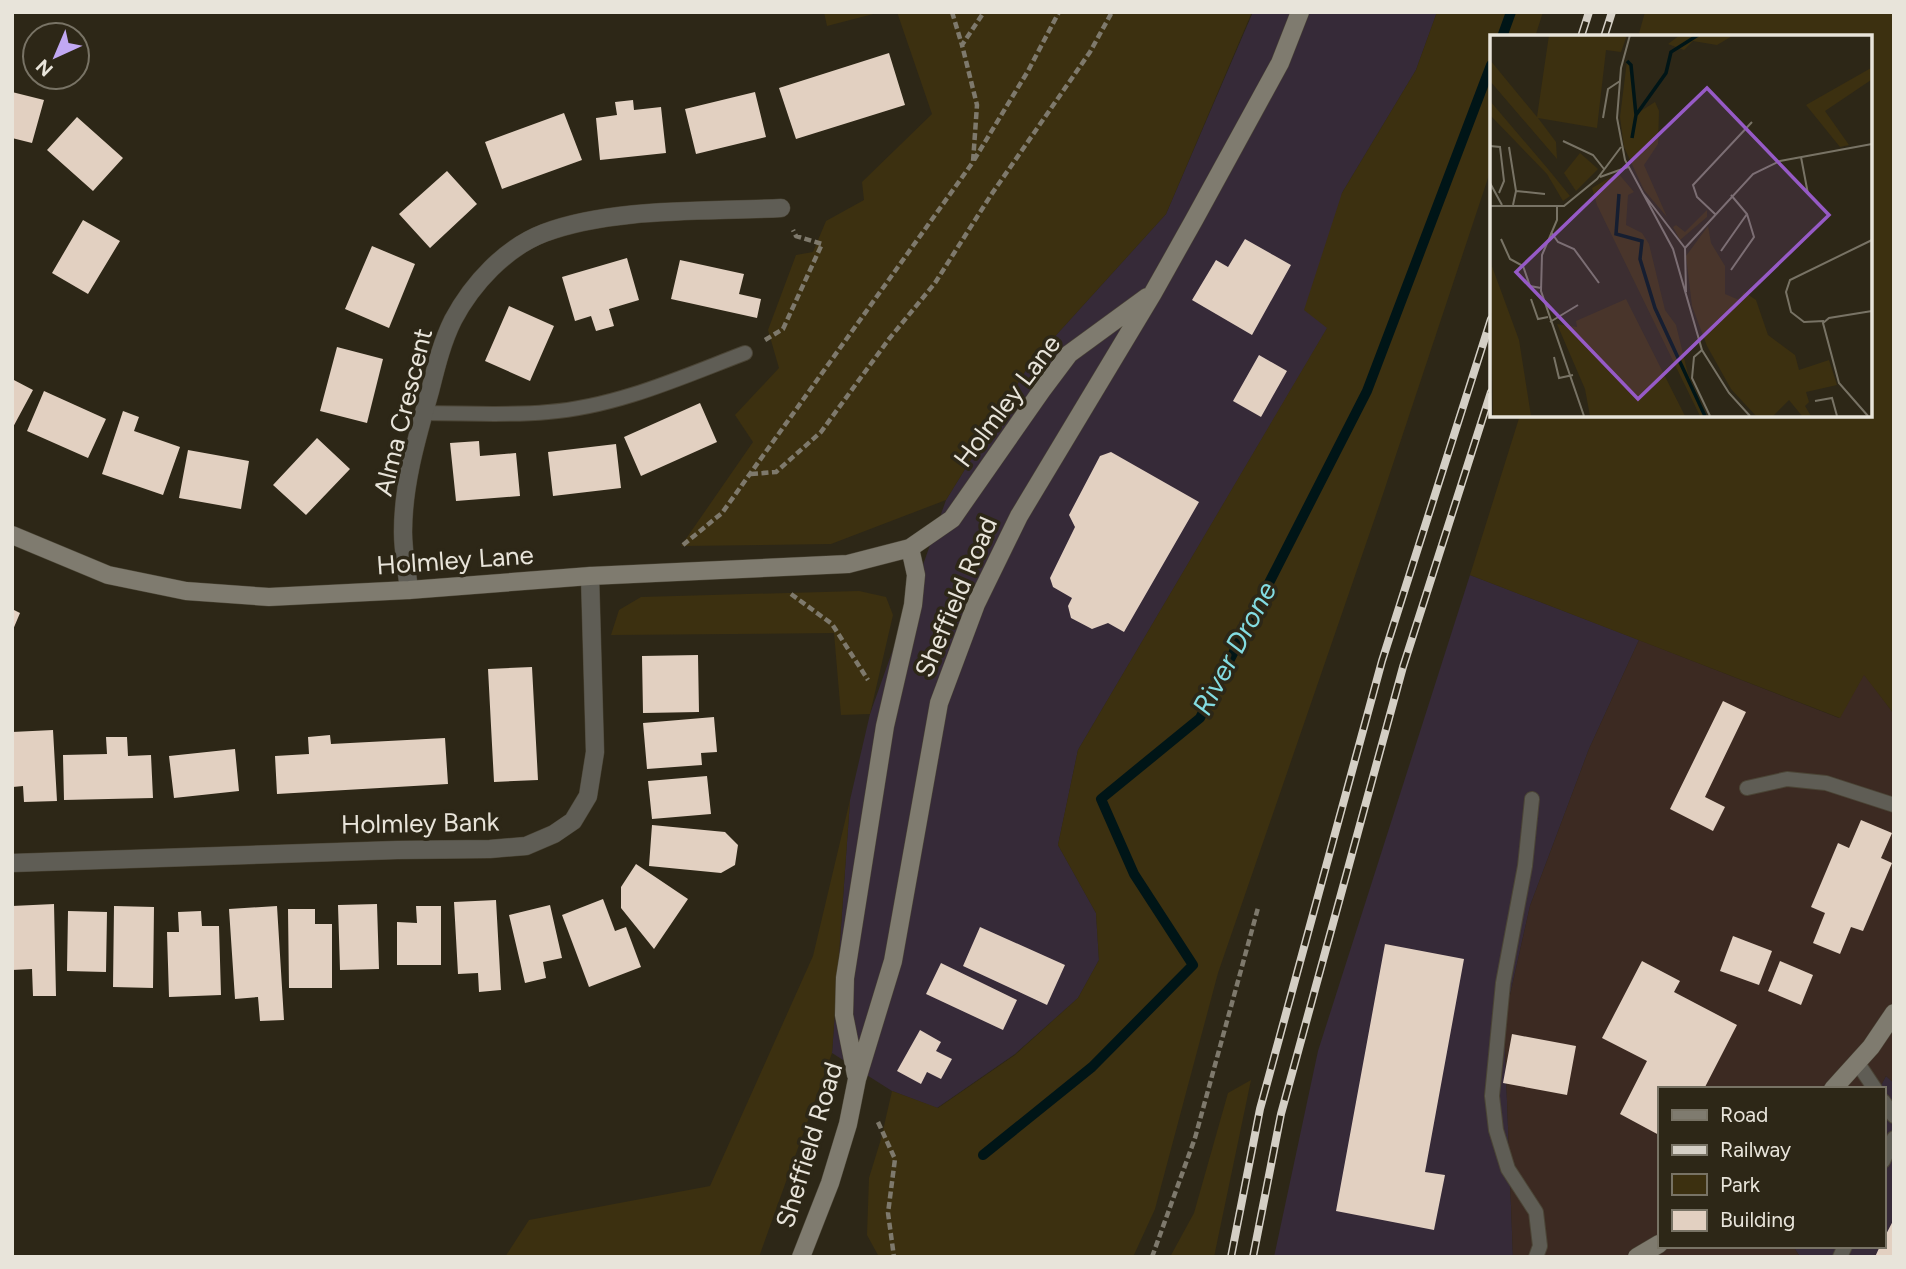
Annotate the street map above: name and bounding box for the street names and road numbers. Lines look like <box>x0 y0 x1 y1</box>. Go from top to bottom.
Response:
street label: Alma Crescent <box>367 325 439 499</box>
street label: Holmley Lane <box>947 328 1067 474</box>
street label: Sheffield Road <box>908 512 1004 682</box>
street label: Holmley Lane <box>375 539 535 581</box>
street label: Holmley Bank <box>341 806 500 840</box>
street label: Sheffield Road <box>769 1058 849 1232</box>

